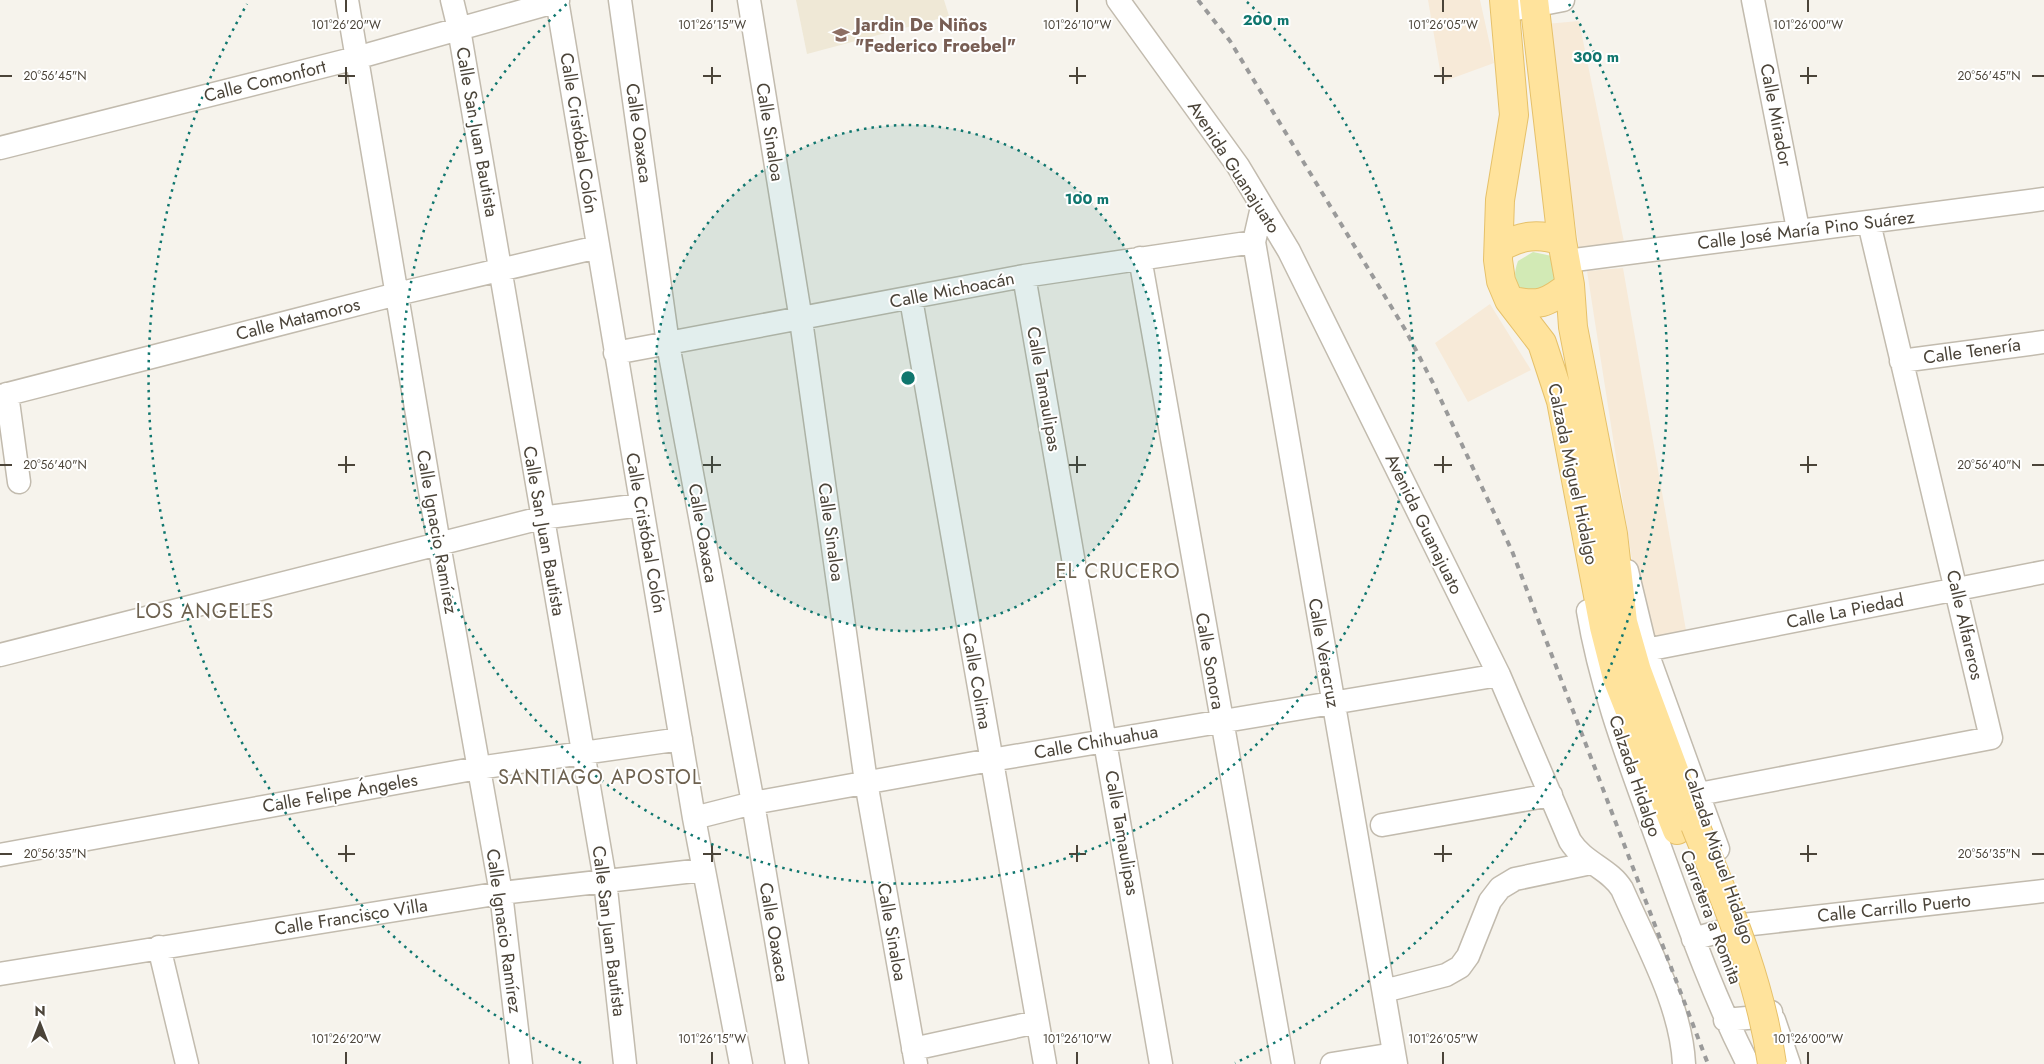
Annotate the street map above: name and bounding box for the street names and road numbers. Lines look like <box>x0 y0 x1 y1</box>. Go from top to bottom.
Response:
street label: Calle San Juan Bautista <box>449 45 505 219</box>
street label: Calle Cristóbal Colón <box>553 51 605 215</box>
street label: Calle Comonfort <box>201 53 329 109</box>
street label: Calle Mirador <box>1753 61 1799 169</box>
street label: Calle Sinaloa <box>749 81 791 183</box>
street label: Calle Oaxaca <box>619 82 659 184</box>
street label: Avenida Guanajuato <box>1181 96 1287 238</box>
street label: Calle José María Pino Suárez <box>1696 204 1917 256</box>
street label: Calle Michoacán <box>887 265 1017 315</box>
street label: Calle Matamoros <box>233 291 363 347</box>
street label: Calle Tamaulipas <box>1020 325 1068 453</box>
street label: Calle Tenería <box>1922 331 2022 371</box>
street label: Calzada Miguel Hidalgo <box>1541 381 1605 567</box>
street label: Calle San Juan Bautista <box>516 444 572 618</box>
street label: Calle Ignacio Ramírez <box>410 448 464 617</box>
street label: Avenida Guanajuato <box>1379 449 1469 599</box>
street label: Calle Cristóbal Colón <box>619 451 673 615</box>
street label: Calle Oaxaca <box>681 481 725 585</box>
street label: Calle Sinaloa <box>811 481 851 583</box>
street label: Calle Alfareros <box>1940 568 1990 682</box>
street label: Calle La Piedad <box>1784 587 1906 635</box>
street label: Calle Veracruz <box>1302 596 1347 711</box>
street label: Calle Sonora <box>1189 611 1231 711</box>
street label: Calle Colima <box>956 631 998 731</box>
street label: Calzada Hidalgo <box>1602 712 1668 840</box>
street label: Calle Chihuahua <box>1032 718 1160 766</box>
street label: Calzada Miguel Hidalgo <box>1677 764 1761 948</box>
street label: Calle Felipe Ángeles <box>260 767 420 819</box>
street label: Calle Tamaulipas <box>1098 769 1146 897</box>
street label: Calle San Juan Bautista <box>586 844 632 1018</box>
street label: Carretera a Romita <box>1673 846 1749 988</box>
street label: Calle Ignacio Ramírez <box>480 847 529 1016</box>
street label: Calle Oaxaca <box>752 880 796 984</box>
street label: Calle Sinaloa <box>871 881 913 983</box>
street label: Calle Carrillo Puerto <box>1816 887 1972 929</box>
street label: Calle Francisco Villa <box>273 892 429 942</box>

